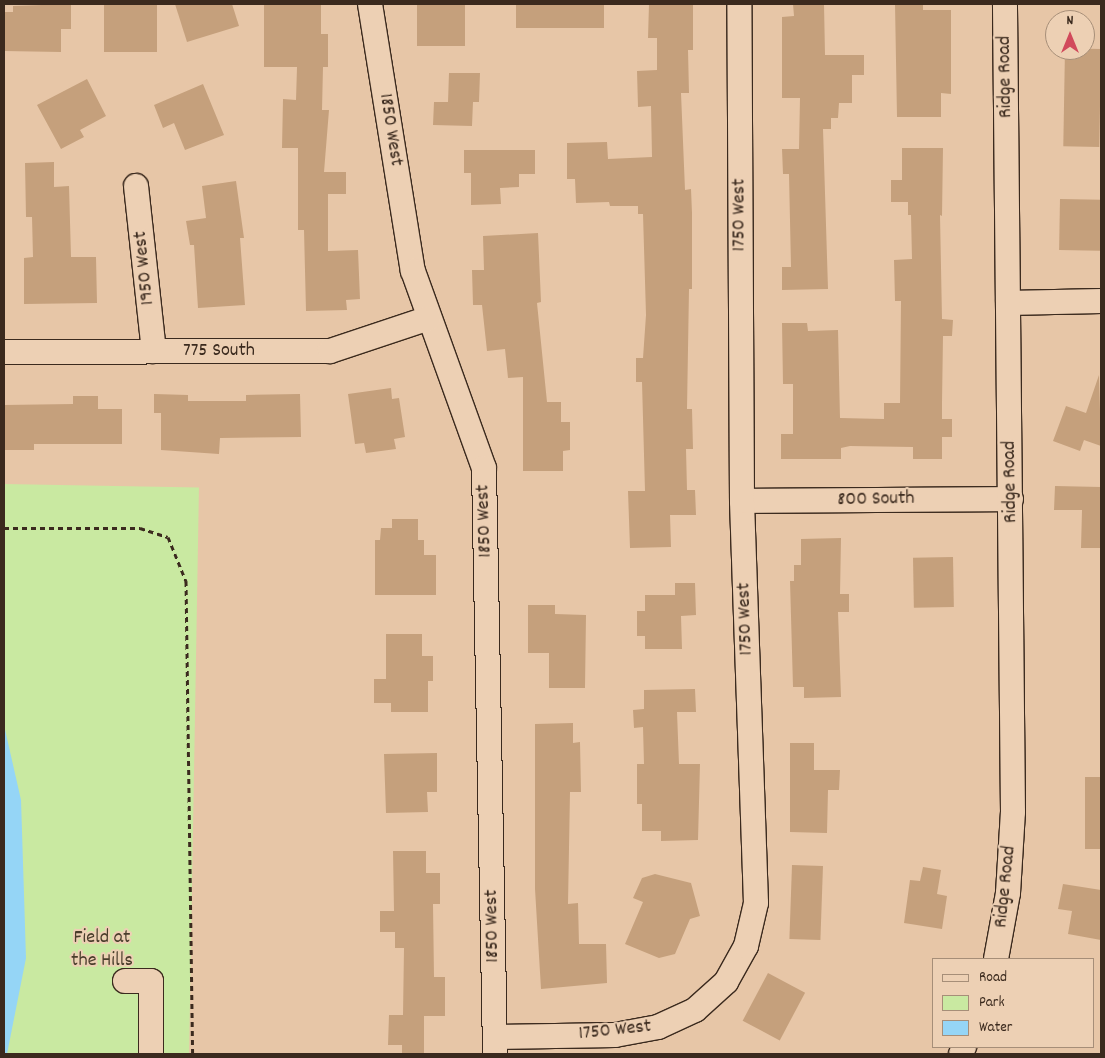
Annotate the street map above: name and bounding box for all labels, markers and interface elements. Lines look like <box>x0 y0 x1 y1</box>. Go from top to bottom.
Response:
north arrow <box>1045 10 1095 60</box>
text: N <box>1067 11 1073 31</box>
street label: Ridge Road <box>993 36 1019 118</box>
street label: 1850 West <box>372 92 408 168</box>
street label: 1750 West <box>728 179 752 251</box>
street label: 1950 West <box>129 230 161 306</box>
street label: 775 South <box>183 339 255 363</box>
street label: Ridge Road <box>998 441 1024 523</box>
street label: 1850 West <box>472 484 498 558</box>
street label: 800 South <box>837 487 915 513</box>
street label: 1750 West <box>733 582 759 656</box>
street label: Ridge Road <box>990 845 1022 929</box>
street label: 1850 West <box>480 889 506 963</box>
park label: Field at the Hills <box>71 926 133 973</box>
legend <box>932 958 1095 1048</box>
text: Road <box>979 967 1007 989</box>
text: Park <box>979 992 1005 1014</box>
street label: 1750 West <box>578 1015 652 1047</box>
text: Water <box>979 1017 1012 1039</box>

